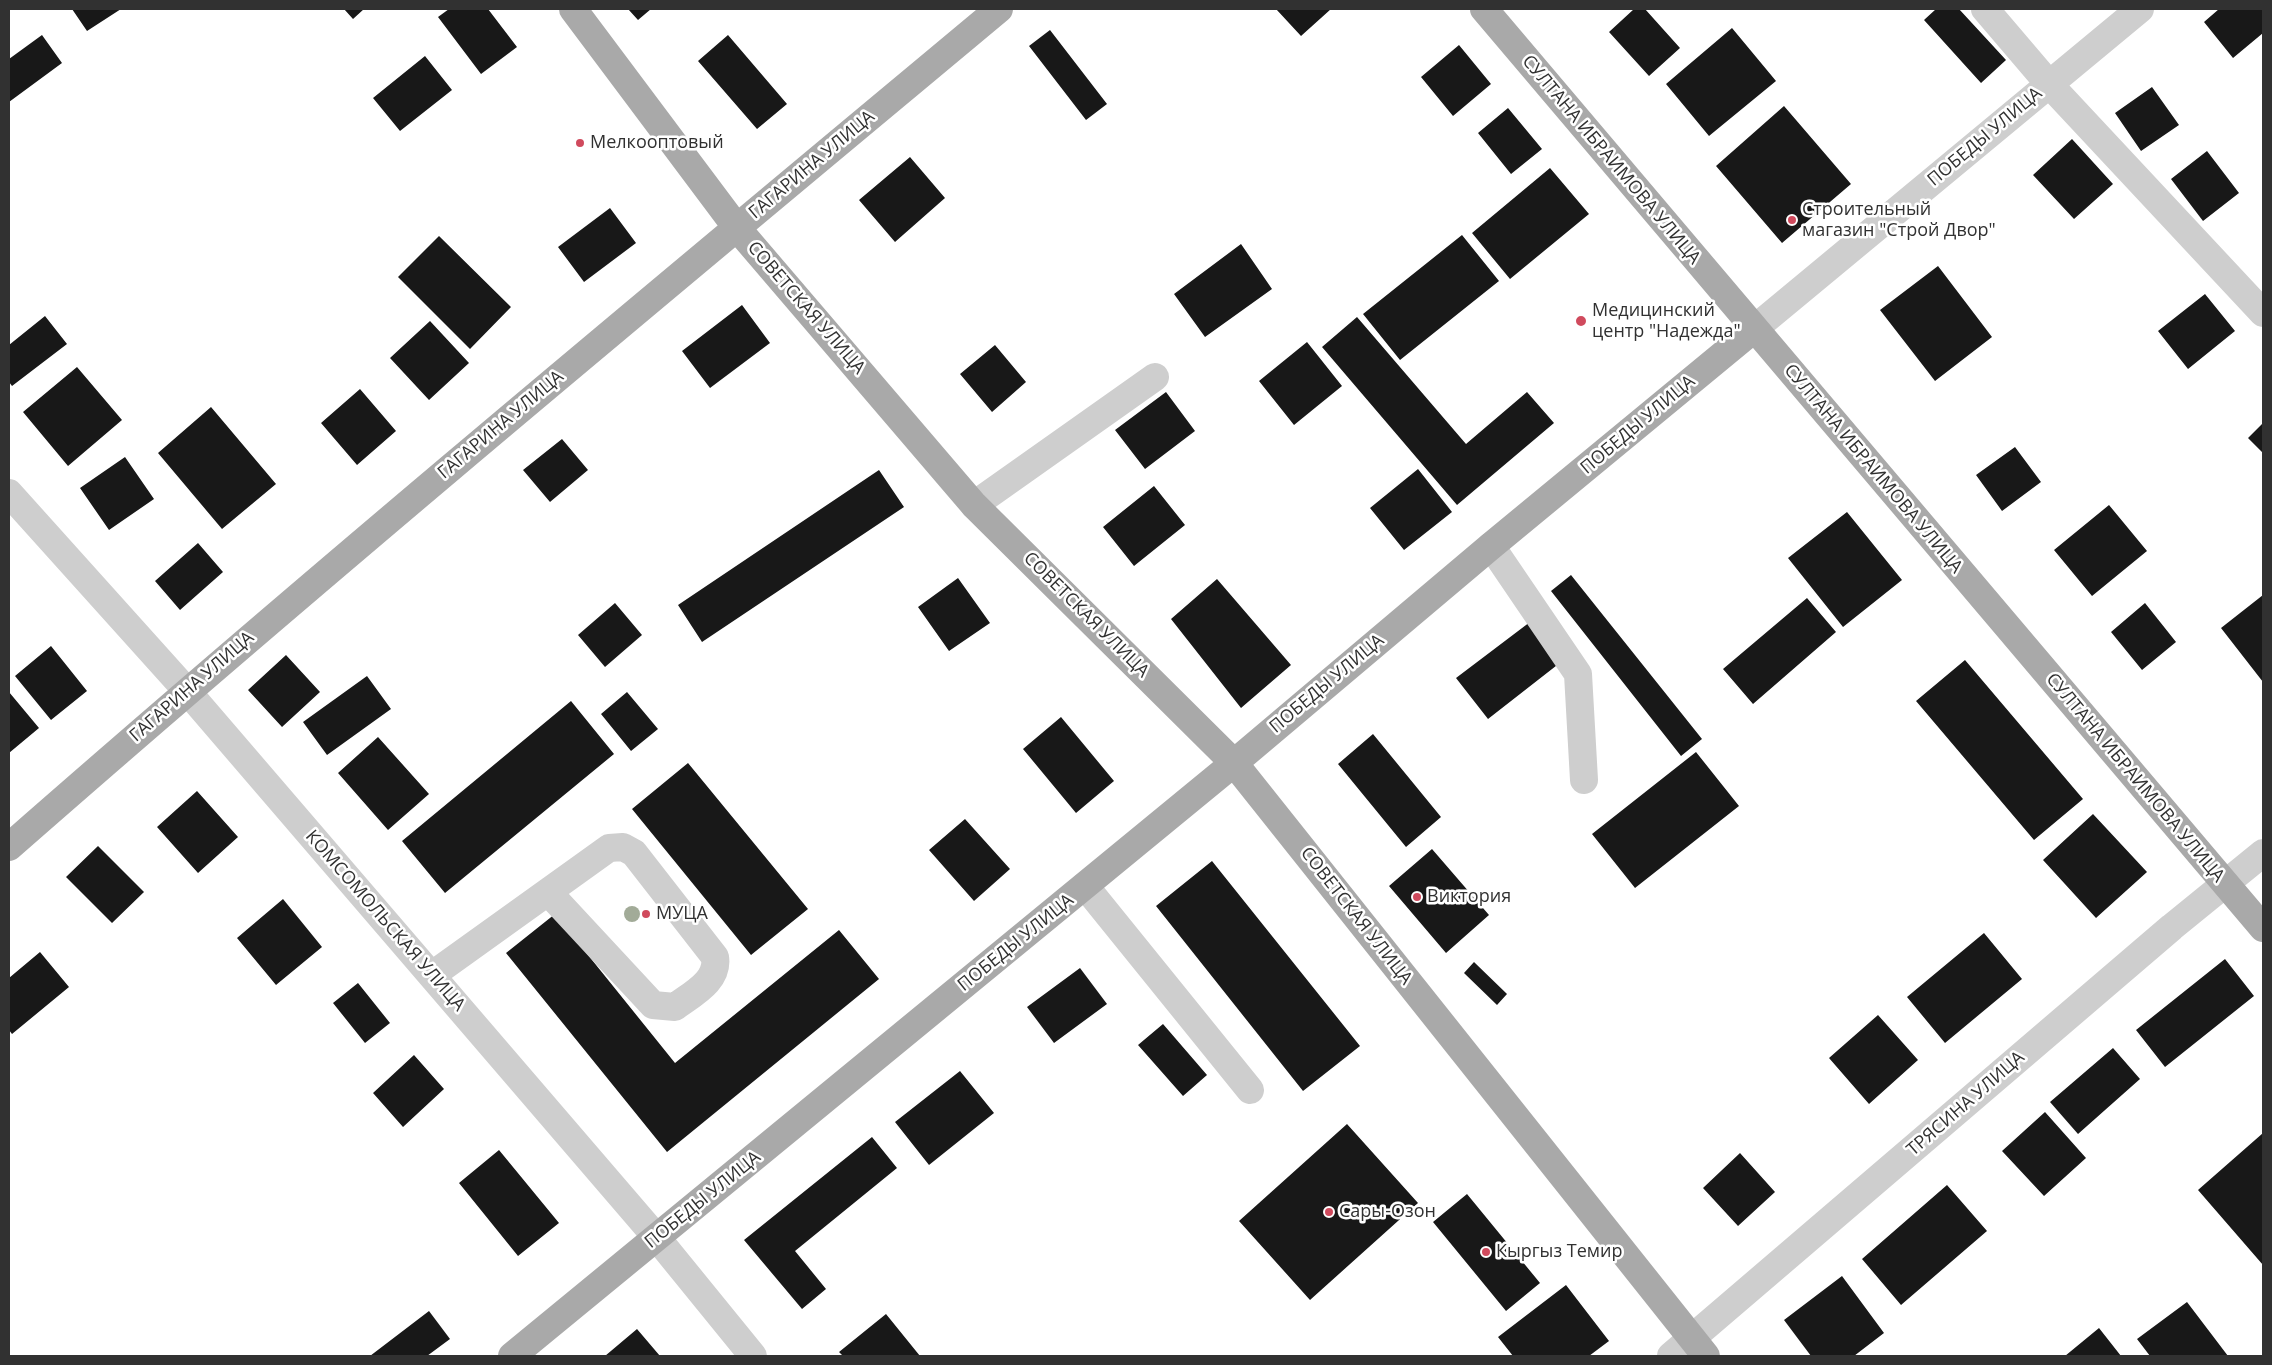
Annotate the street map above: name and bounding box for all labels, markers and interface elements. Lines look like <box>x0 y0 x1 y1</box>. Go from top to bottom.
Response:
street label: СУЛТАНА ИБРАИМОВА УЛИЦА <box>1517 51 1705 269</box>
street label: ПОБЕДЫ УЛИЦА <box>1923 83 2047 191</box>
street label: ГАГАРИНА УЛИЦА <box>745 106 879 224</box>
place label: Мелкооптовый <box>590 132 724 154</box>
marker: Мелкооптовый <box>574 137 586 149</box>
place label: Строительный магазин "Строй Двор" <box>1802 199 1996 242</box>
marker: Строительный магазин "Строй Двор" <box>1786 214 1798 226</box>
street label: СОВЕТСКАЯ УЛИЦА <box>742 237 870 379</box>
place label: Медицинский центр "Надежда" <box>1592 300 1741 342</box>
marker: Медицинский центр "Надежда" <box>1574 314 1588 328</box>
street label: СУЛТАНА ИБРАИМОВА УЛИЦА <box>1779 360 1967 578</box>
street label: ГАГАРИНА УЛИЦА <box>434 366 568 484</box>
street label: ПОБЕДЫ УЛИЦА <box>1576 371 1700 479</box>
street label: СОВЕТСКАЯ УЛИЦА <box>1019 548 1153 682</box>
street label: ГАГАРИНА УЛИЦА <box>126 627 258 747</box>
street label: ПОБЕДЫ УЛИЦА <box>1265 630 1389 738</box>
street label: СУЛТАНА ИБРАИМОВА УЛИЦА <box>2041 669 2229 887</box>
street label: КОМСОМОЛЬСКАЯ УЛИЦА <box>301 826 469 1016</box>
street label: СОВЕТСКАЯ УЛИЦА <box>1296 843 1416 989</box>
place label: Виктория <box>1427 886 1511 908</box>
street label: ПОБЕДЫ УЛИЦА <box>954 890 1078 996</box>
marker: Виктория <box>1411 891 1423 903</box>
place label: МУЦА <box>656 903 708 925</box>
marker: МУЦА <box>640 908 652 920</box>
street label: ТРЯСИНА УЛИЦА <box>1903 1047 2029 1161</box>
street label: ПОБЕДЫ УЛИЦА <box>641 1147 765 1253</box>
place label: Сары-Озон <box>1339 1201 1436 1223</box>
marker: Сары-Озон <box>1323 1206 1335 1218</box>
place label: Кыргыз Темир <box>1496 1241 1622 1263</box>
marker: Кыргыз Темир <box>1480 1246 1492 1258</box>

